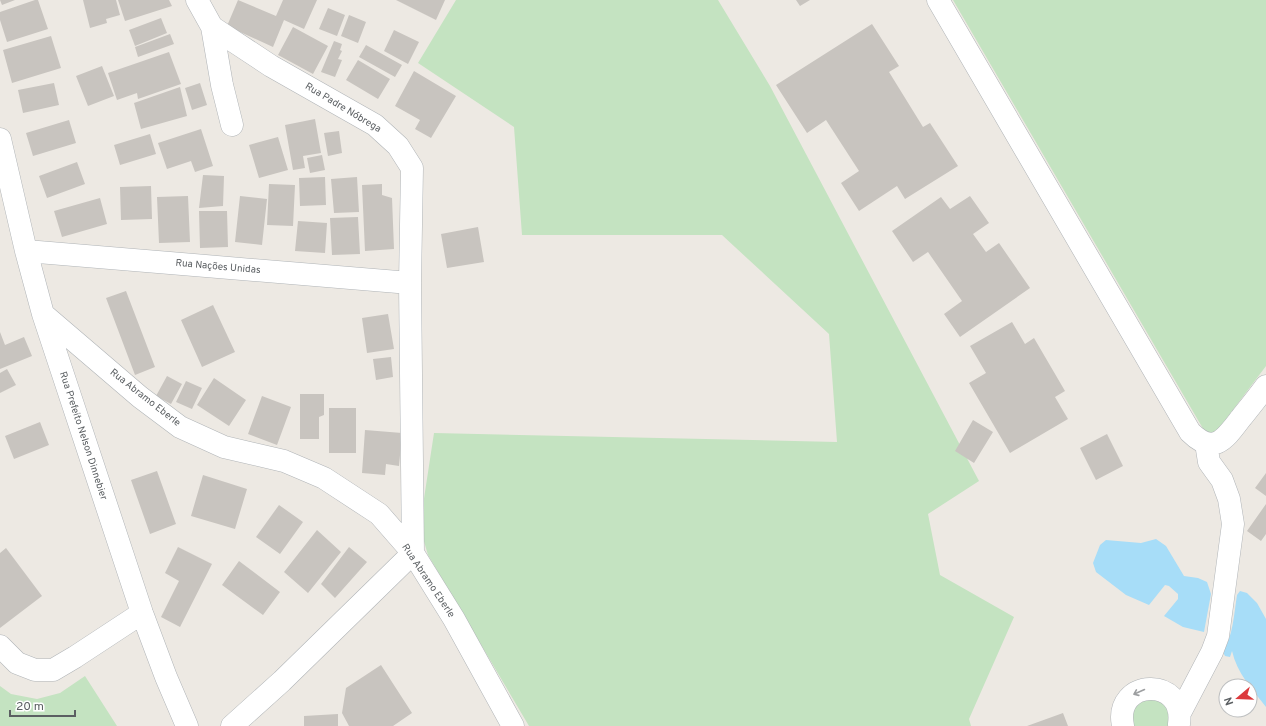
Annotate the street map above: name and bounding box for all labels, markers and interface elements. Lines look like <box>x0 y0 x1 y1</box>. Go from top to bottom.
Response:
street label: Rua Padre Nóbrega <box>302 80 384 136</box>
street label: Rua Nações Unidas <box>175 257 261 277</box>
street label: Rua Abramo Eberle <box>107 366 183 430</box>
street label: Rua Prefeito Nelson Dinnebier <box>56 370 110 502</box>
street label: Rua Abramo Eberle <box>398 542 458 620</box>
north arrow <box>1218 678 1258 718</box>
one-way arrow <box>1134 688 1146 696</box>
scale bar <box>10 692 75 718</box>
text: N <box>1222 695 1237 707</box>
text: 20 m <box>16 699 44 715</box>

